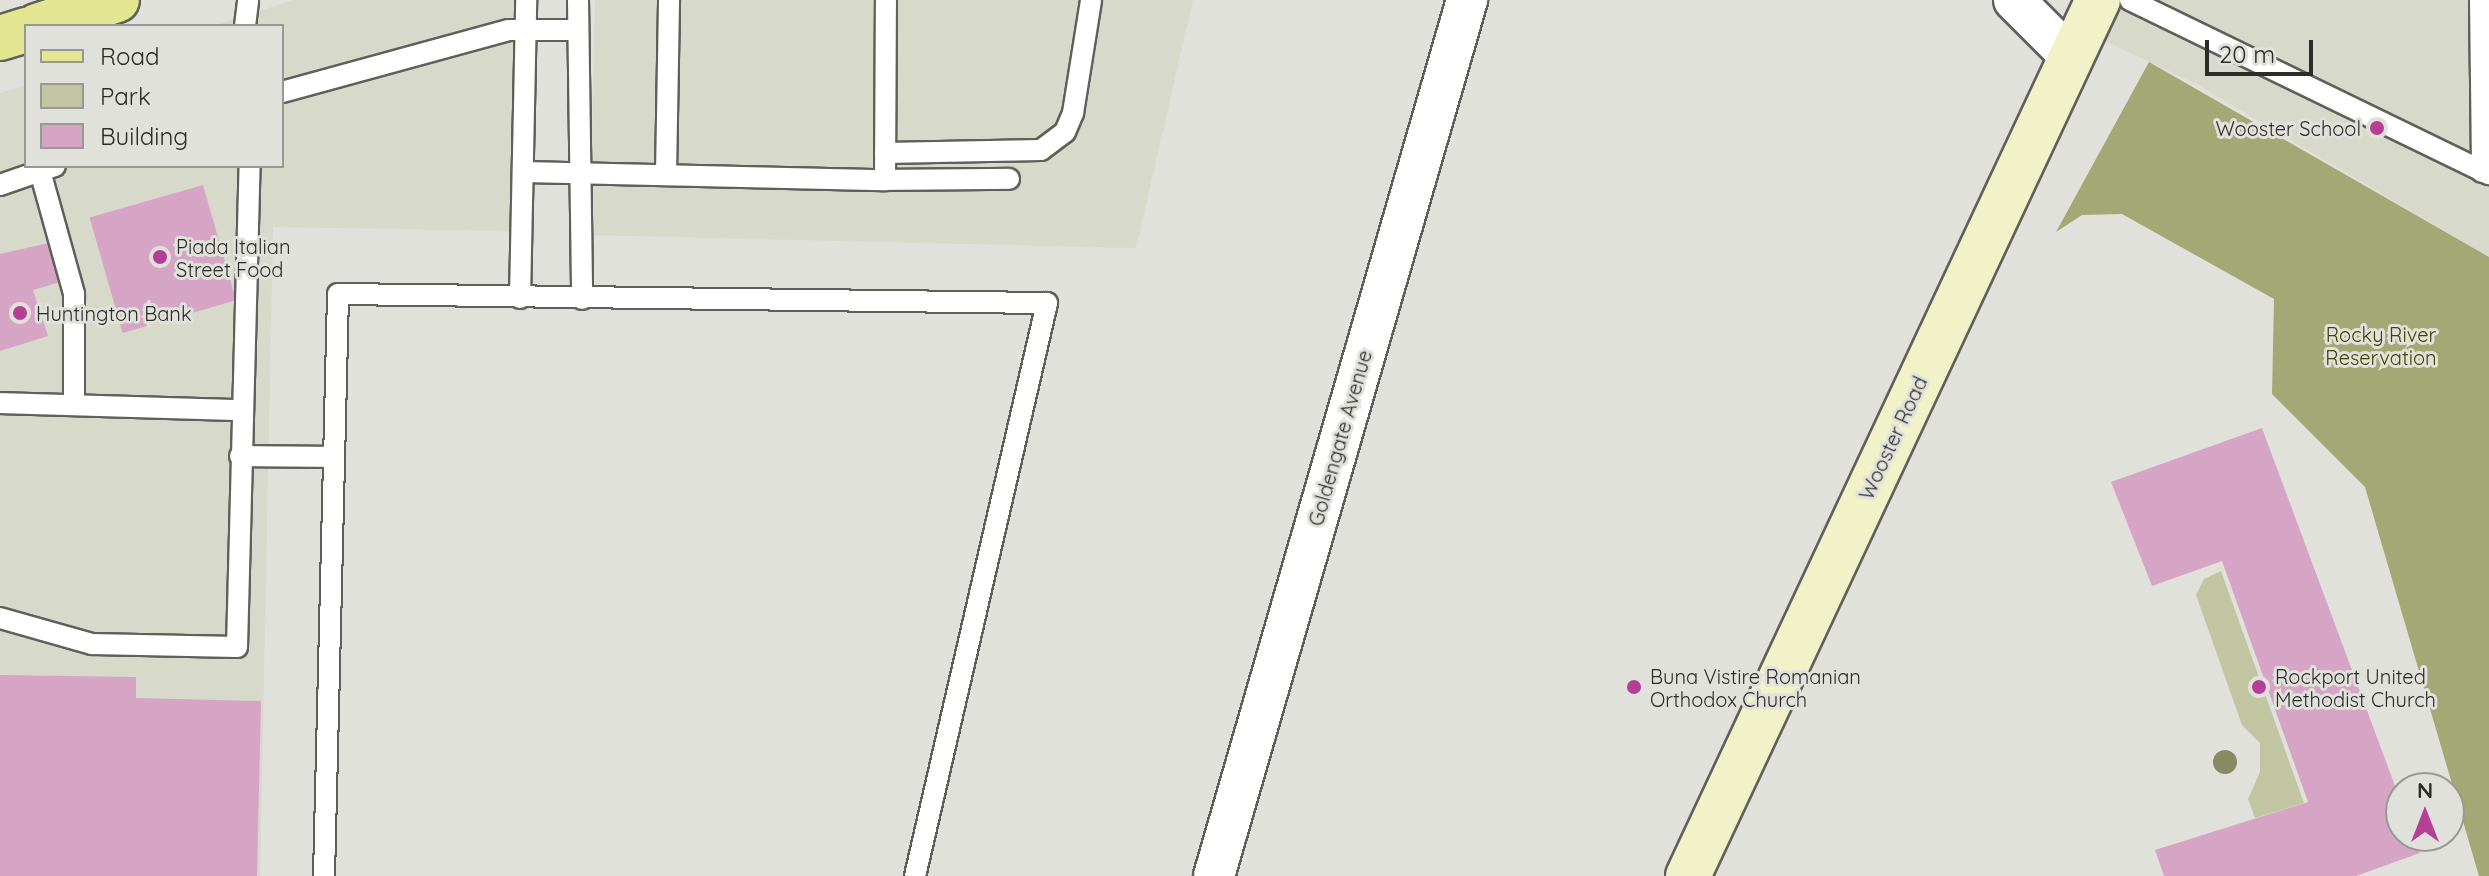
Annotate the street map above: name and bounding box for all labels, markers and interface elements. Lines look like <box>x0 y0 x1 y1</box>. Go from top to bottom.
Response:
legend <box>24 24 284 168</box>
scale bar <box>2209 24 2317 74</box>
text: 20 m <box>2219 39 2275 69</box>
text: Road <box>100 41 160 71</box>
text: Park <box>100 81 151 111</box>
place label: Wooster School <box>2216 116 2361 140</box>
marker: Wooster School <box>2368 119 2386 137</box>
text: Building <box>100 121 188 151</box>
place label: Piada Italian Street Food <box>176 234 290 281</box>
marker: Piada Italian Street Food <box>151 248 169 266</box>
place label: Huntington Bank <box>36 301 192 325</box>
marker: Huntington Bank <box>11 304 29 322</box>
park label: Rocky River Reservation <box>2325 323 2437 370</box>
street label: Goldengate Avenue <box>1303 347 1377 529</box>
street label: Wooster Road <box>1854 373 1932 503</box>
place label: Buna Vistire Romanian Orthodox Church <box>1650 664 1861 711</box>
place label: Rockport United Methodist Church <box>2275 664 2436 711</box>
marker: Buna Vistire Romanian Orthodox Church <box>1625 678 1643 696</box>
marker: Rockport United Methodist Church <box>2250 678 2268 696</box>
north arrow <box>2385 772 2465 852</box>
text: N <box>2417 776 2433 804</box>

